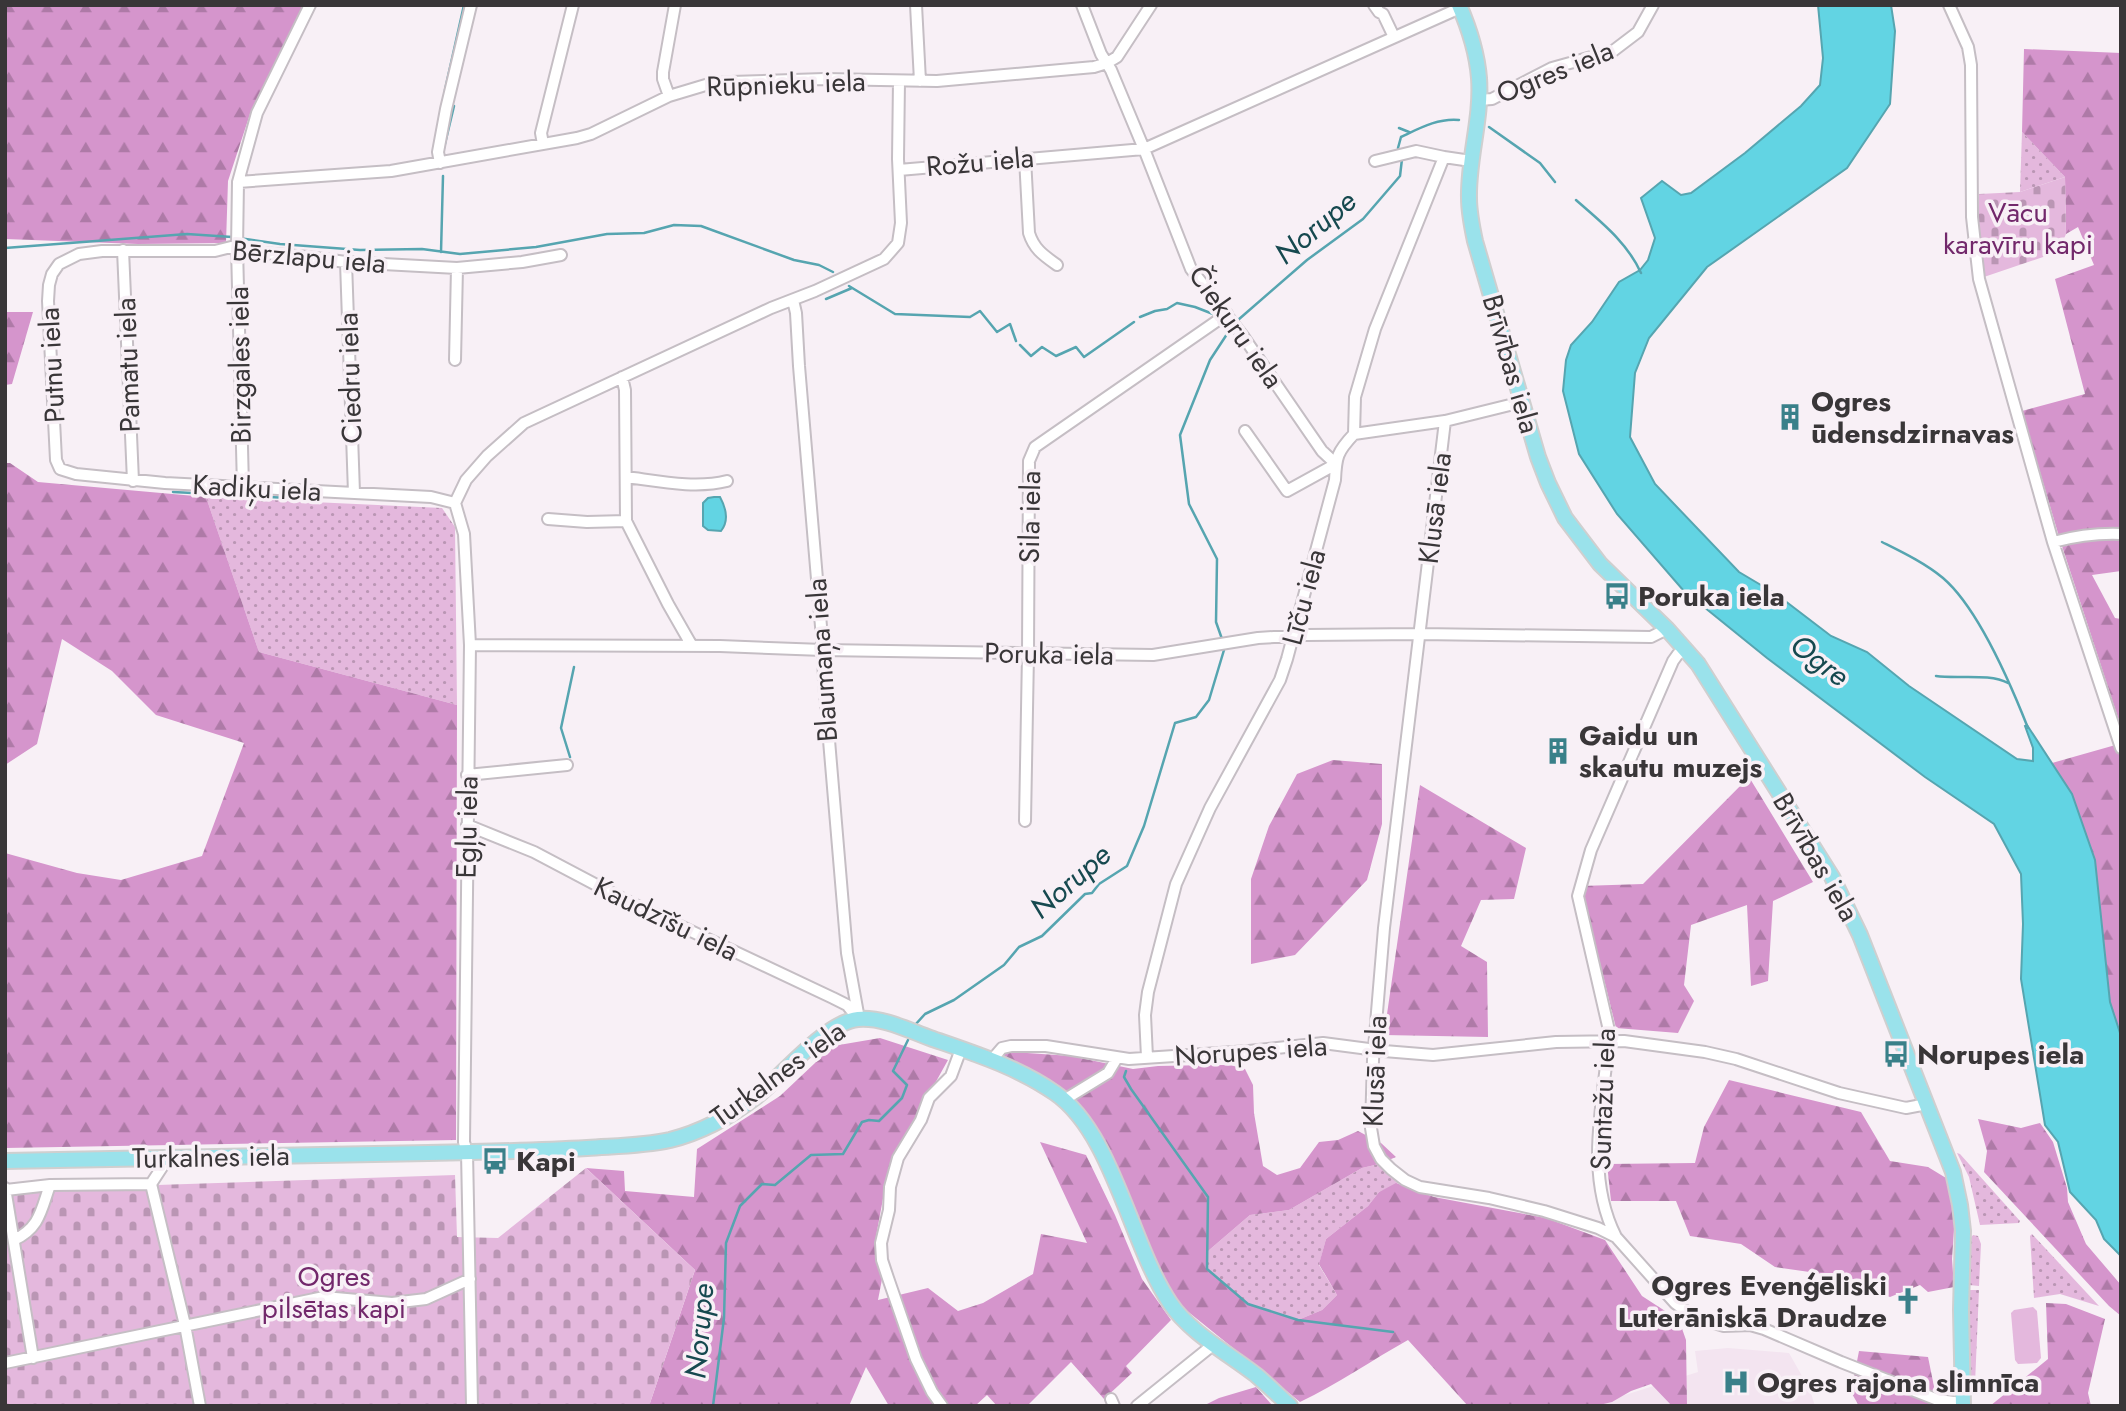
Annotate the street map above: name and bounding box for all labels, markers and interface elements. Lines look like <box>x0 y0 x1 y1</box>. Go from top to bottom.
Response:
street label: Ogres iela <box>1490 30 1620 114</box>
street label: Rūpnieku iela <box>706 61 866 107</box>
street label: Rožu iela <box>924 137 1036 187</box>
water label: Norupe <box>1265 180 1365 274</box>
park label: Vācu karavīru kapi <box>1943 192 2093 265</box>
street label: Bērzlapu iela <box>231 230 387 284</box>
street label: Čiekuru iela <box>1179 257 1293 397</box>
street label: Birzgales iela <box>218 286 262 444</box>
street label: Brīvības iela <box>1472 290 1550 438</box>
street label: Pamatu iela <box>105 297 151 433</box>
street label: Putnu iela <box>29 306 75 424</box>
street label: Ciedru iela <box>327 312 373 444</box>
place label: Ogres ūdensdzirnavas <box>1811 381 2014 454</box>
building icon: Ogres ūdensdzirnavas <box>1775 402 1805 432</box>
street label: Klusā iela <box>1408 450 1462 566</box>
street label: Kadiķu iela <box>191 464 323 512</box>
street label: Sila iela <box>1009 470 1051 564</box>
street label: Līču iela <box>1272 544 1336 650</box>
place label: Poruka iela <box>1638 576 1785 617</box>
street label: Blaumaņa iela <box>796 577 848 743</box>
bus stop icon: Poruka iela <box>1602 581 1632 611</box>
water label: Ogre <box>1781 624 1859 696</box>
street label: Poruka iela <box>984 632 1114 676</box>
place label: Gaidu un skautu muzejs <box>1579 715 1762 788</box>
building icon: Gaidu un skautu muzejs <box>1543 736 1573 766</box>
street label: Egļu iela <box>446 775 488 879</box>
street label: Brīvības iela <box>1763 785 1869 929</box>
water label: Norupe <box>1020 834 1120 928</box>
street label: Kaudzīšu iela <box>587 866 745 972</box>
street label: Turkalnes iela <box>702 1011 854 1137</box>
street label: Klusā iela <box>1353 1014 1397 1128</box>
street label: Norupes iela <box>1173 1025 1329 1077</box>
street label: Suntažu iela <box>1580 1027 1626 1171</box>
place label: Norupes iela <box>1917 1034 2084 1075</box>
bus stop icon: Norupes iela <box>1881 1039 1911 1069</box>
street label: Turkalnes iela <box>132 1135 290 1179</box>
place label: Kapi <box>516 1141 576 1182</box>
bus stop icon: Kapi <box>480 1146 510 1176</box>
park label: Ogres pilsētas kapi <box>262 1256 406 1329</box>
place label: Ogres Evenģēliski Luterāniskā Draudze <box>1618 1265 1887 1338</box>
water label: Norupe <box>673 1282 725 1380</box>
church icon: Ogres Evenģēliski Luterāniskā Draudze <box>1893 1286 1923 1316</box>
place label: Ogres rajona slimnīca <box>1757 1362 2039 1403</box>
hospital icon: Ogres rajona slimnīca <box>1721 1367 1751 1397</box>

